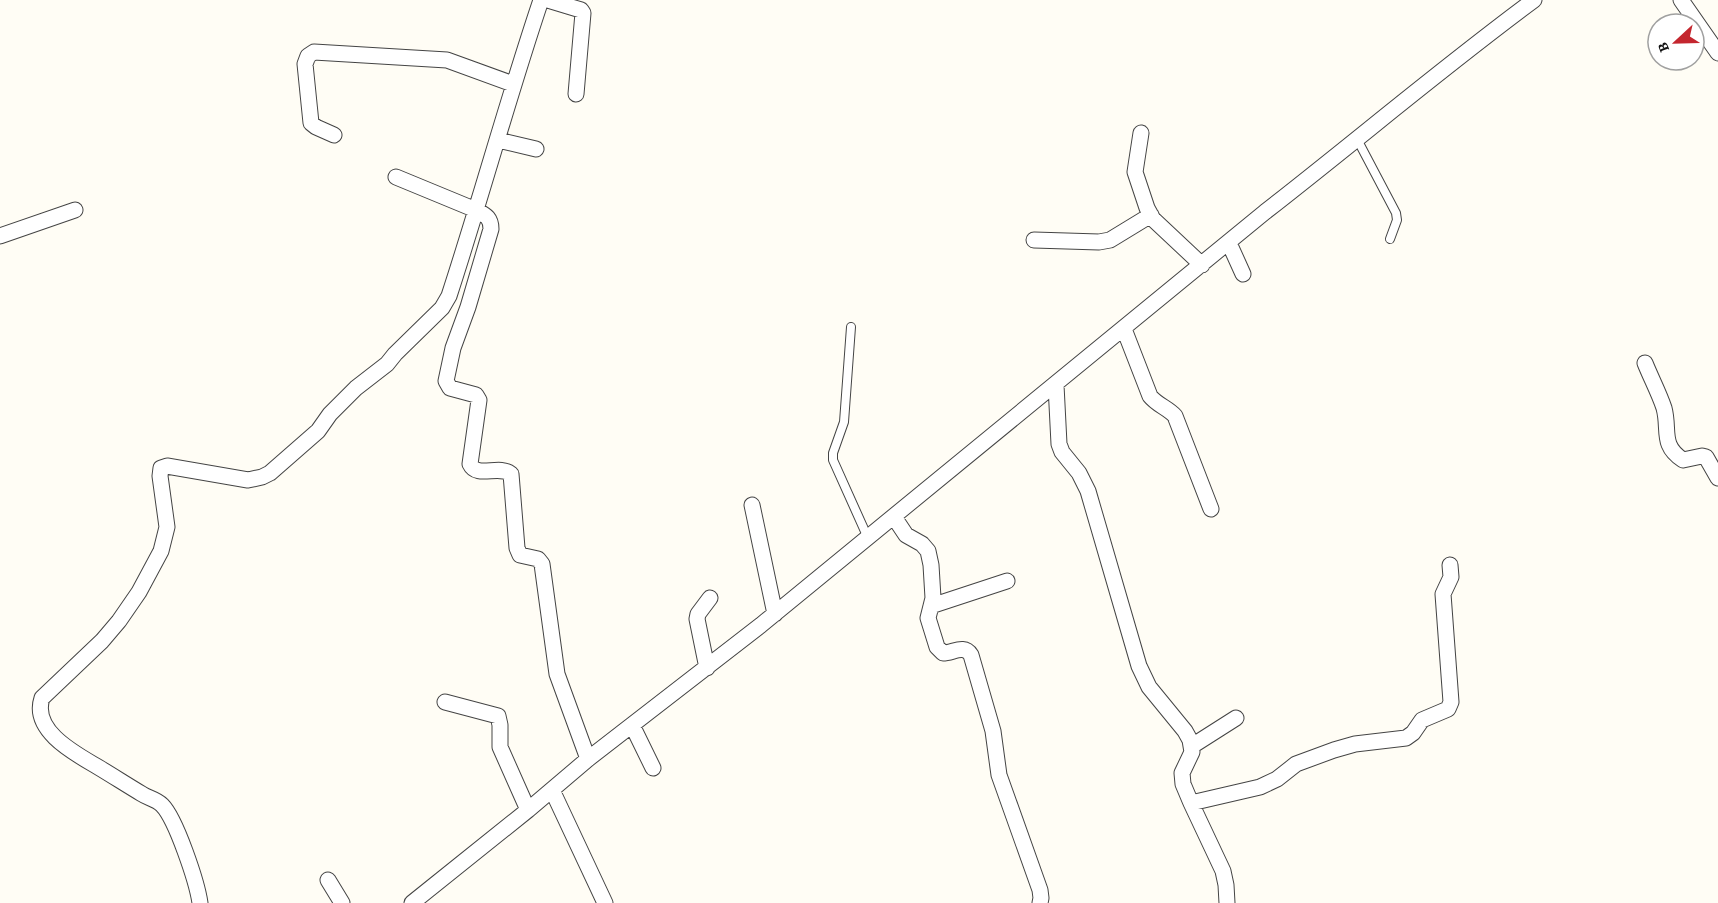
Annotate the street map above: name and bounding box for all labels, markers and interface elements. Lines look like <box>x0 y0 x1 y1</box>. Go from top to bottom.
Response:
north arrow <box>1646 12 1706 72</box>
text: B <box>1653 40 1672 55</box>

